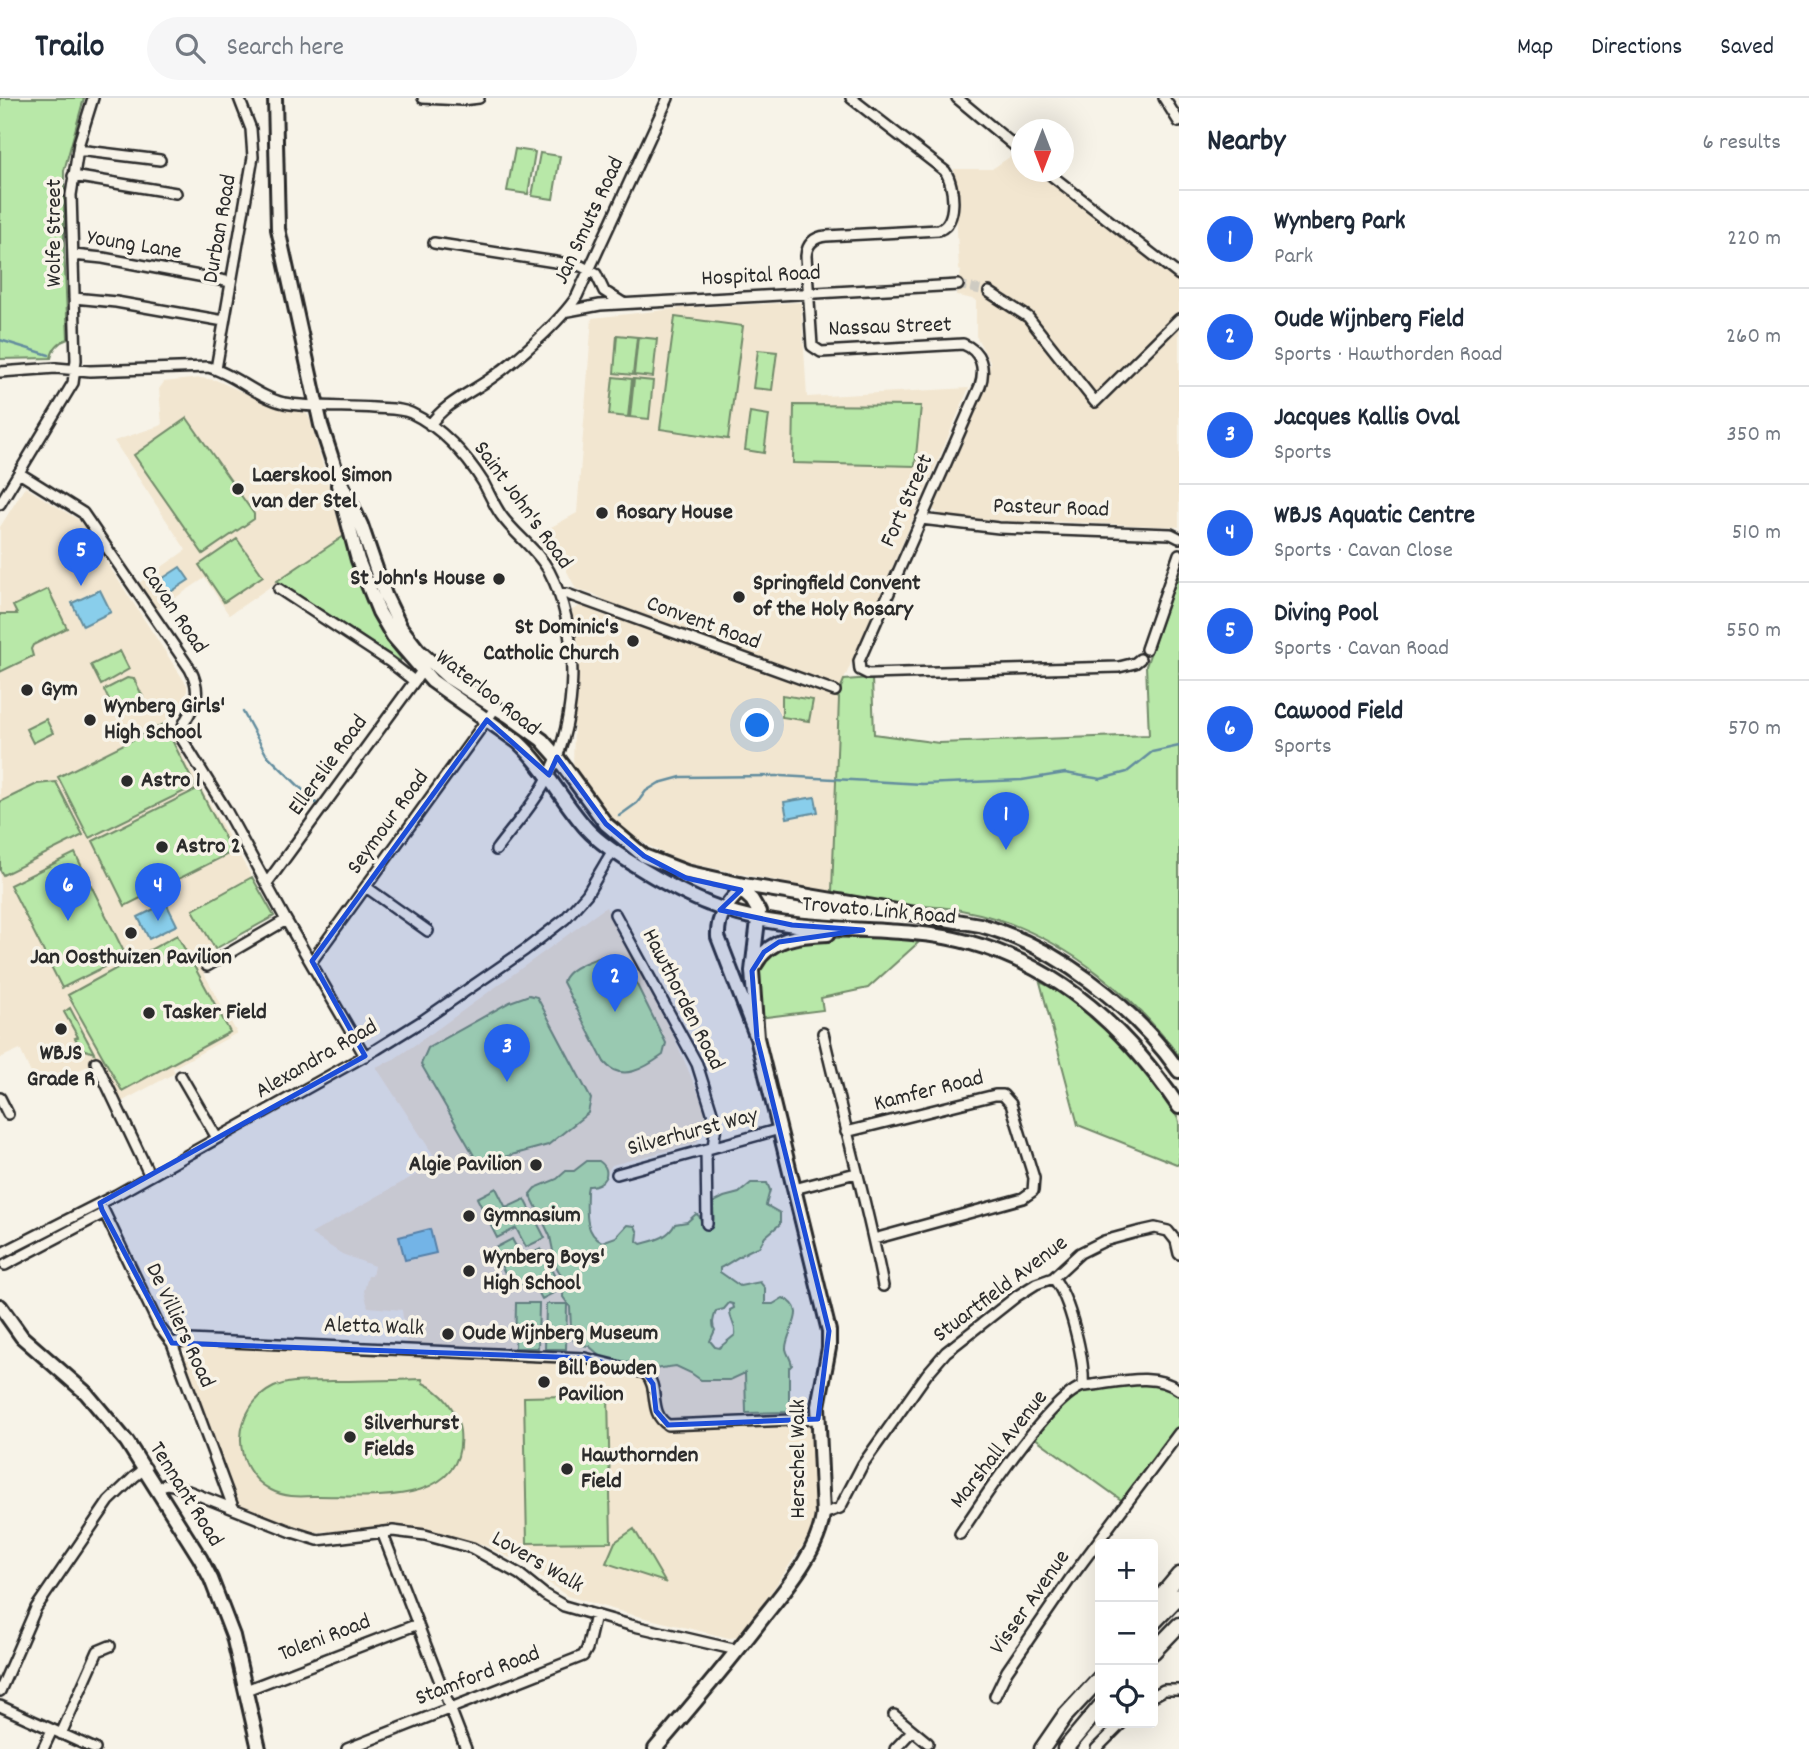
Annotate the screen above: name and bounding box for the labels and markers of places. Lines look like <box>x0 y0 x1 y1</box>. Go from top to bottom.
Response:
place label: Laerskool Simon van der Stel <box>252 460 393 519</box>
marker: Laerskool Simon van der Stel <box>230 481 246 497</box>
place label: Rosary House <box>616 497 733 530</box>
marker: Rosary House <box>594 505 610 521</box>
pin: 5 <box>58 528 104 586</box>
place label: St John's House <box>350 563 485 596</box>
place label: Springfield Convent of the Holy Rosary <box>753 568 921 627</box>
marker: St John's House <box>491 571 507 587</box>
marker: Springfield Convent of the Holy Rosary <box>731 589 747 605</box>
place label: St Dominic's Catholic Church <box>483 612 619 671</box>
marker: St Dominic's Catholic Church <box>625 633 641 649</box>
place label: Gym <box>41 674 78 707</box>
marker: Gym <box>19 682 35 698</box>
place label: Wynberg Girls' High School <box>104 691 225 750</box>
marker: Wynberg Girls' High School <box>82 712 98 728</box>
place label: Astro 1 <box>141 765 201 798</box>
marker: Astro 1 <box>119 773 135 789</box>
pin: 1 <box>983 792 1029 850</box>
place label: Astro 2 <box>176 831 241 864</box>
marker: Astro 2 <box>154 839 170 855</box>
pin: 6 <box>45 863 91 921</box>
pin: 4 <box>135 863 181 921</box>
marker: Jan Oosthuizen Pavilion <box>123 925 139 941</box>
place label: Jan Oosthuizen Pavilion <box>30 942 232 975</box>
pin: 2 <box>592 954 638 1012</box>
place label: Tasker Field <box>163 997 267 1030</box>
marker: Tasker Field <box>141 1005 157 1021</box>
marker: WBJS Grade R <box>53 1021 69 1037</box>
pin: 3 <box>484 1024 530 1082</box>
place label: WBJS Grade R <box>27 1038 95 1097</box>
place label: Algie Pavilion <box>409 1149 522 1182</box>
marker: Algie Pavilion <box>528 1157 544 1173</box>
place label: Gymnasium <box>483 1200 581 1233</box>
marker: Gymnasium <box>461 1208 477 1224</box>
place label: Wynberg Boys' High School <box>483 1242 605 1301</box>
marker: Wynberg Boys' High School <box>461 1263 477 1279</box>
place label: Oude Wijnberg Museum <box>462 1318 658 1351</box>
marker: Oude Wijnberg Museum <box>440 1326 456 1342</box>
place label: Bill Bowden Pavilion <box>558 1353 657 1412</box>
marker: Bill Bowden Pavilion <box>536 1374 552 1390</box>
place label: Silverhurst Fields <box>364 1408 460 1467</box>
marker: Silverhurst Fields <box>342 1429 358 1445</box>
place label: Hawthornden Field <box>581 1440 699 1499</box>
marker: Hawthornden Field <box>559 1461 575 1477</box>

